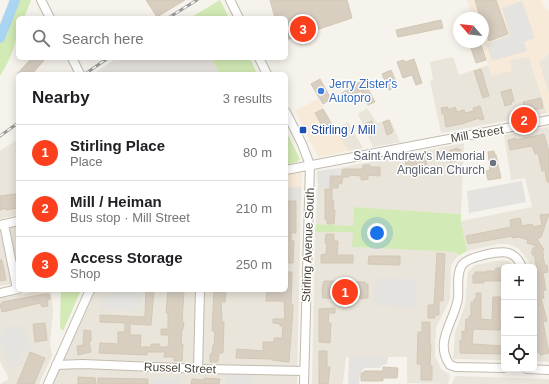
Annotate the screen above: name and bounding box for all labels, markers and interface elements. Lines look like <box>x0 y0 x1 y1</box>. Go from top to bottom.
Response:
north arrow <box>453 12 489 48</box>
pin: 3 <box>290 14 316 44</box>
search box <box>16 16 288 60</box>
icon: search <box>30 27 52 49</box>
text: Search here <box>62 30 144 47</box>
place label: Jerry Zister's Autopro <box>329 77 397 105</box>
marker: Jerry Zister's Autopro <box>316 86 326 96</box>
text: Nearby <box>32 88 90 107</box>
text: 3 results <box>223 91 272 106</box>
pin: 2 <box>511 105 537 135</box>
street label: Mill Street <box>450 122 505 146</box>
place label: Stirling / Mill <box>311 123 376 137</box>
marker: Stirling / Mill <box>298 125 308 135</box>
text: Stirling Place <box>70 137 165 154</box>
text: 1 <box>41 145 49 160</box>
text: 80 m <box>243 145 272 160</box>
place label: Saint Andrew's Memorial Anglican Church <box>353 149 485 177</box>
text: Place <box>70 154 103 169</box>
marker: Saint Andrew's Memorial Anglican Church <box>488 158 498 168</box>
street label: Stirling Avenue South <box>299 188 317 302</box>
text: Mill / Heiman <box>70 193 162 210</box>
text: 2 <box>41 201 49 216</box>
text: 210 m <box>236 201 272 216</box>
text: Bus stop · Mill Street <box>70 210 190 225</box>
your location <box>367 223 387 243</box>
text: Access Storage <box>70 249 183 266</box>
text: 3 <box>41 257 49 272</box>
text: 250 m <box>236 257 272 272</box>
map controls <box>501 264 537 372</box>
button: + <box>501 264 537 300</box>
text: Shop <box>70 266 100 281</box>
pin: 1 <box>332 277 358 307</box>
button: − <box>501 300 537 336</box>
button: locate <box>501 336 537 372</box>
street label: Russel Street <box>144 360 217 376</box>

